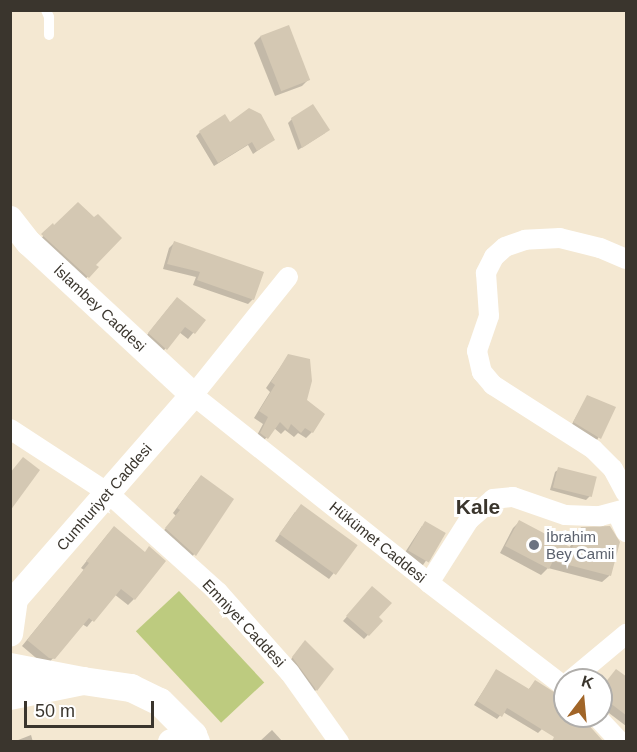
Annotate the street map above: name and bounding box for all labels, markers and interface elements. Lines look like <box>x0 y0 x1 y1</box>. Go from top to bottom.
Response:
street label: İslambey Caddesi <box>50 261 150 355</box>
street label: Cumhuriyet Caddesi <box>53 440 155 554</box>
district label: Kale <box>456 494 500 520</box>
street label: Hükümet Caddesi <box>326 497 430 587</box>
place label: İbrahim Bey Camii <box>546 527 614 562</box>
marker: İbrahim Bey Camii <box>527 538 541 552</box>
street label: Emniyet Caddesi <box>199 575 289 671</box>
north arrow <box>553 668 613 728</box>
text: K <box>580 672 595 692</box>
scale bar <box>27 689 158 727</box>
text: 50 m <box>35 701 75 721</box>

